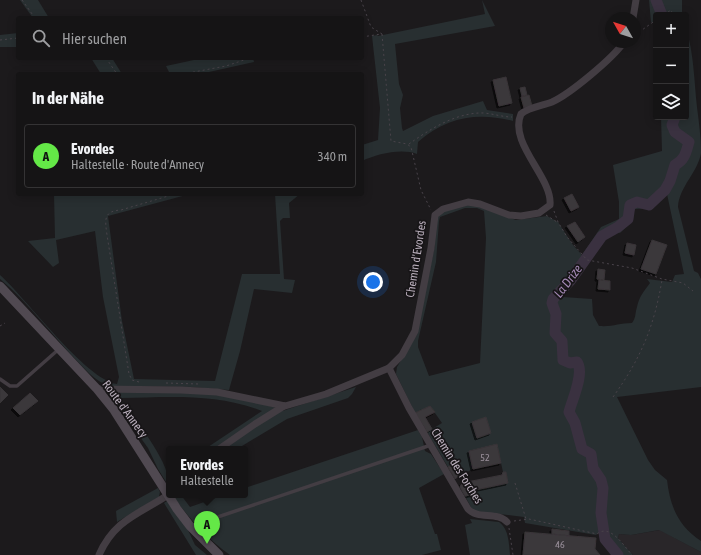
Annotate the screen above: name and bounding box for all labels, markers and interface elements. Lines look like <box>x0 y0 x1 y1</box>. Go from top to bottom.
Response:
north arrow <box>605 12 641 48</box>
map controls <box>653 12 689 120</box>
button: + <box>653 12 689 48</box>
search box <box>16 16 364 60</box>
icon: search <box>30 27 52 49</box>
text: Hier suchen <box>62 30 127 47</box>
button: − <box>653 48 689 84</box>
button: layers <box>653 84 689 120</box>
text: In der Nähe <box>32 88 104 108</box>
text: Evordes <box>71 140 114 157</box>
text: A <box>43 149 49 164</box>
text: 340 m <box>318 149 347 164</box>
text: Haltestelle · Route d'Annecy <box>71 157 204 172</box>
street label: Chemin d'Evordes <box>403 220 429 298</box>
water label: La Drize <box>551 261 585 300</box>
your location <box>363 272 383 292</box>
street label: Route d'Annecy <box>99 377 151 441</box>
street label: Chemin des Forches <box>428 426 486 506</box>
popup <box>166 446 248 498</box>
house number: 52 <box>480 452 490 463</box>
text: Evordes <box>180 456 223 473</box>
text: Haltestelle <box>180 473 234 488</box>
pin: A <box>194 511 220 544</box>
house number: 46 <box>555 539 565 550</box>

